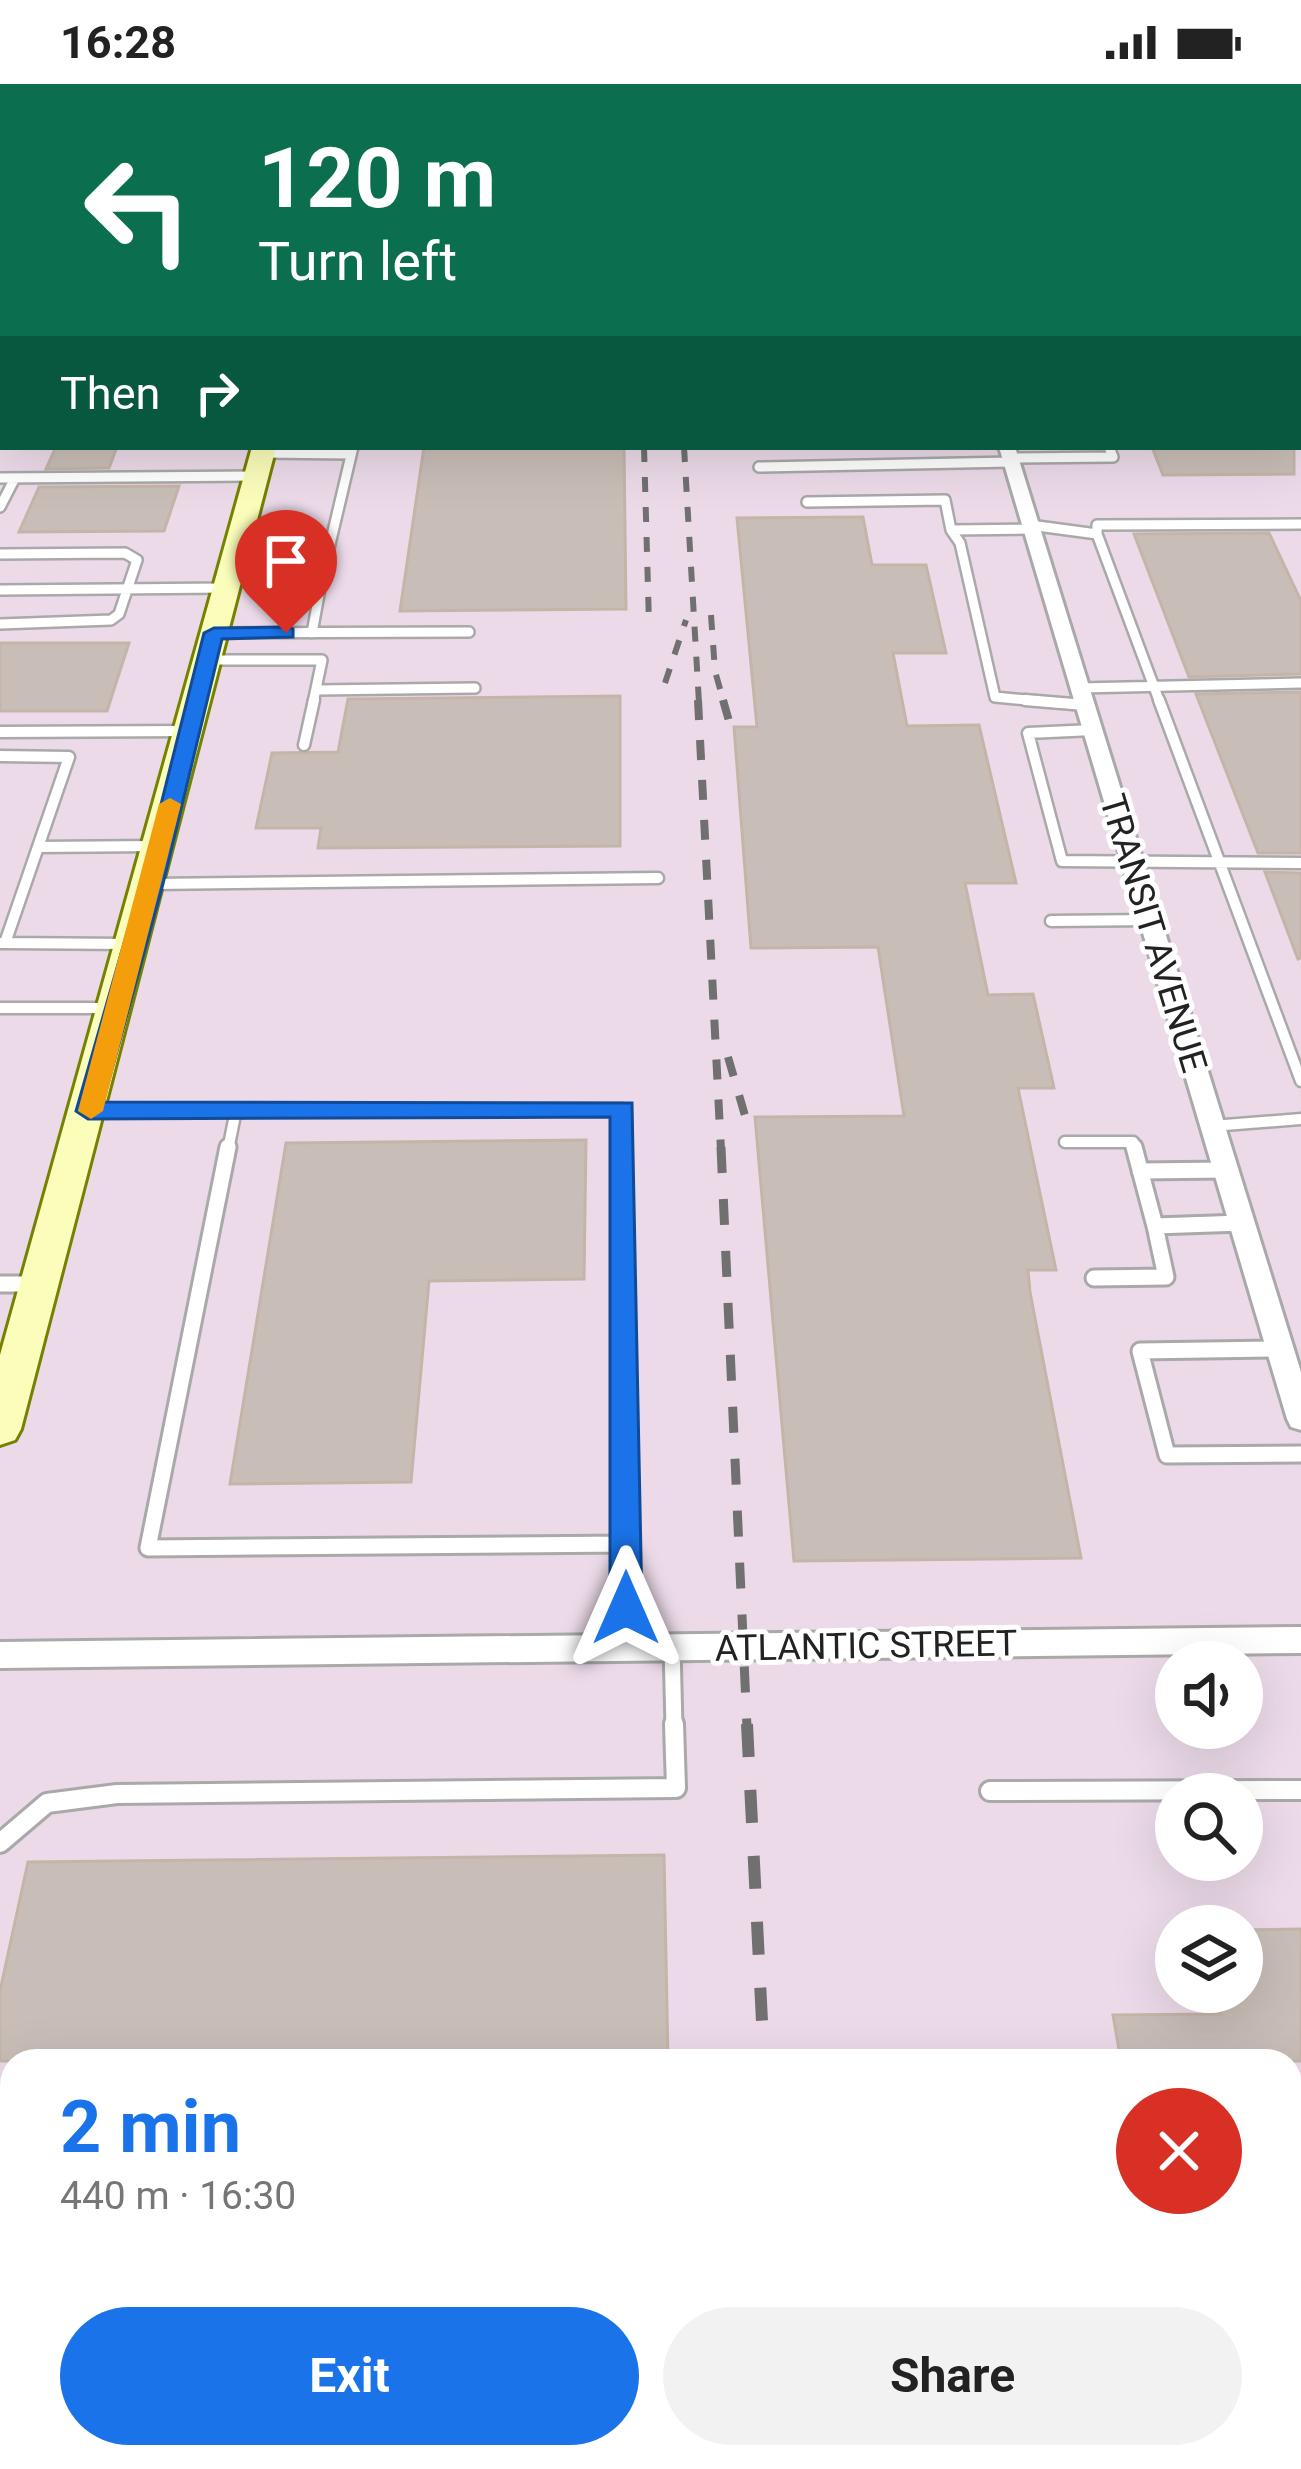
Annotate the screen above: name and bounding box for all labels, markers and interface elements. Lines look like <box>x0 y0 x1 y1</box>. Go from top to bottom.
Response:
text: 16:28 <box>60 16 176 69</box>
text: 120 m <box>258 129 496 228</box>
icon: left <box>60 132 216 288</box>
text: Turn left <box>258 230 457 293</box>
icon: right <box>184 360 250 426</box>
text: Then <box>60 367 160 420</box>
pin <box>235 510 337 633</box>
icon: arrive <box>253 528 319 594</box>
street label: TRANSIT AVENUE <box>1091 789 1215 1077</box>
position arrow <box>563 1545 689 1671</box>
street label: ATLANTIC STREET <box>714 1622 1018 1670</box>
map controls <box>1155 1641 1263 2013</box>
button: sound <box>1155 1641 1263 1749</box>
button: search <box>1155 1773 1263 1881</box>
button: layers <box>1155 1905 1263 2013</box>
text: 2 min <box>60 2085 241 2170</box>
button: close <box>1116 2088 1242 2214</box>
text: 440 m · 16:30 <box>60 2173 296 2219</box>
button: Exit <box>60 2307 639 2445</box>
button: Share <box>663 2307 1242 2445</box>

